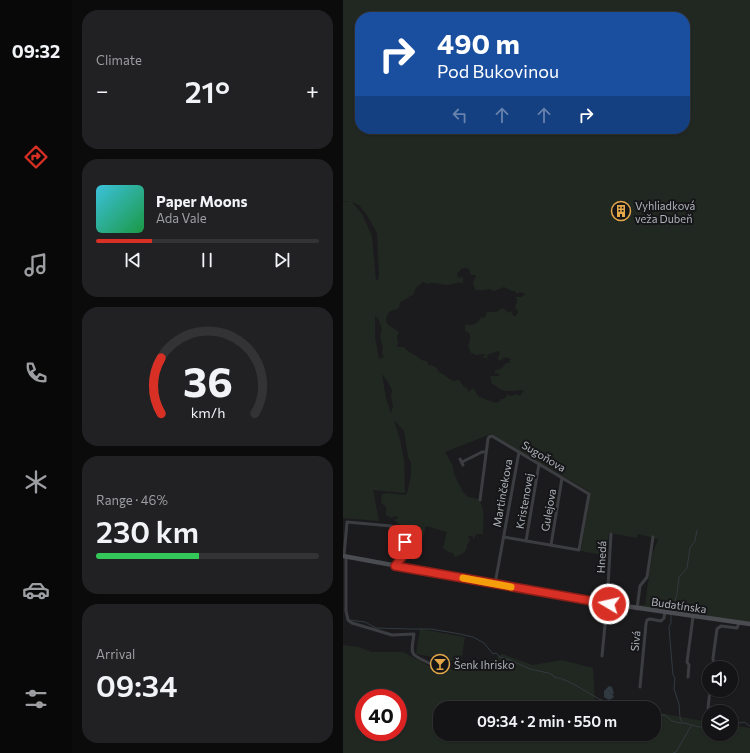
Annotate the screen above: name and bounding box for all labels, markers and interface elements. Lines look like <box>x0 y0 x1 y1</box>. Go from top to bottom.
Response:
text: 490 m <box>437 26 520 60</box>
icon: right <box>371 28 423 80</box>
text: 09:32 <box>12 40 60 62</box>
text: Climate <box>96 52 142 68</box>
text: Pod Bukovinou <box>437 60 559 82</box>
text: 21° <box>185 72 230 109</box>
text: − <box>96 77 109 104</box>
text: + <box>306 77 319 104</box>
icon: left <box>449 104 471 126</box>
icon: ahead <box>491 104 513 126</box>
icon: ahead <box>533 104 555 126</box>
icon: right <box>575 104 597 126</box>
icon: directions <box>22 143 50 171</box>
text: Paper Moons <box>156 192 247 210</box>
place label: Vyhliadková veža Dubeň <box>635 199 695 225</box>
building icon: Vyhliadková veža Dubeň <box>610 200 632 222</box>
text: Ada Vale <box>156 210 207 226</box>
icon: previous <box>122 249 144 271</box>
icon: pause <box>196 249 218 271</box>
icon: next <box>271 249 293 271</box>
icon: music <box>22 251 50 279</box>
text: 36 <box>183 355 232 406</box>
icon: phone <box>22 359 50 387</box>
text: km/h <box>190 403 225 421</box>
street label: Sugoňova <box>520 438 568 474</box>
street label: Martinčekova <box>490 458 514 528</box>
icon: climate <box>22 468 50 496</box>
street label: Kristenovej <box>513 472 535 530</box>
street label: Gulejova <box>538 488 558 532</box>
text: Range · 46% <box>96 492 168 508</box>
text: 230 km <box>96 512 199 549</box>
pin <box>388 525 422 559</box>
icon: arrive <box>394 531 416 553</box>
street label: Hnedá <box>594 540 608 574</box>
icon: car <box>22 576 50 604</box>
position arrow <box>588 583 630 625</box>
street label: Budatínska <box>651 595 707 615</box>
street label: Sivá <box>628 630 642 652</box>
text: Arrival <box>96 646 135 662</box>
bar icon: Šenk Ihrisko <box>429 653 451 675</box>
place label: Šenk Ihrisko <box>454 657 515 671</box>
map controls <box>702 661 738 741</box>
button: sound <box>702 661 738 697</box>
text: 09:34 <box>96 666 178 703</box>
icon: filters <box>22 685 50 713</box>
speed limit sign: 40 <box>355 689 407 741</box>
button: layers <box>702 705 738 741</box>
text: 09:34 · 2 min · 550 m <box>477 712 617 730</box>

